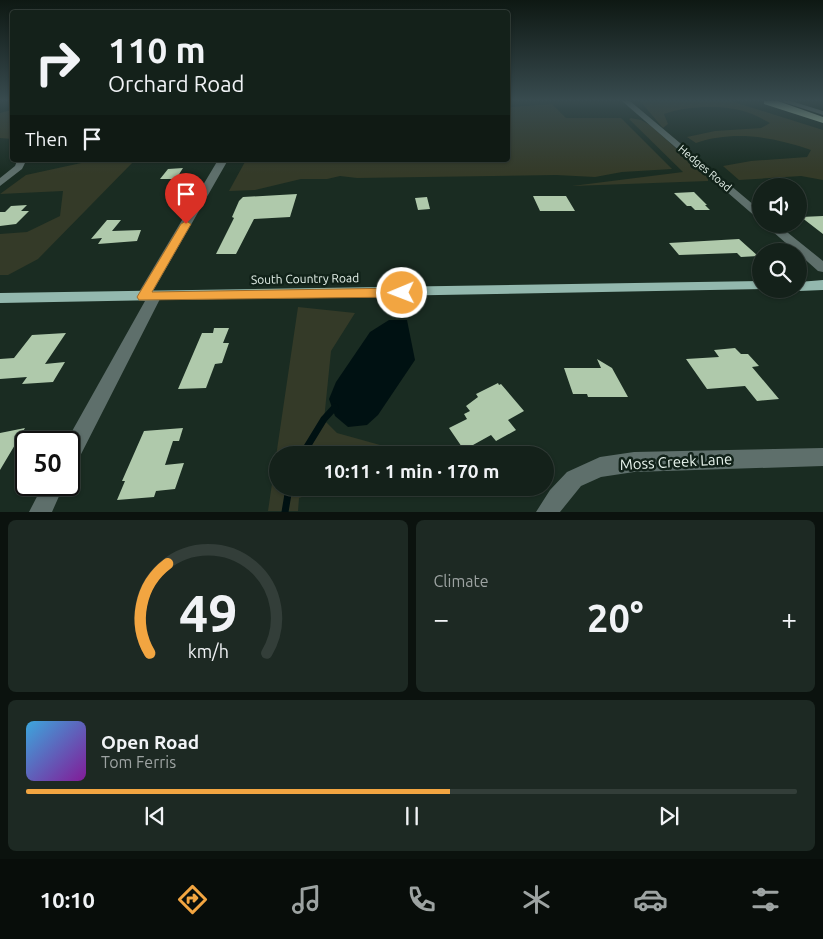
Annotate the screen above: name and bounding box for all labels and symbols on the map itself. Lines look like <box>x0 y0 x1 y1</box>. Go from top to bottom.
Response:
street label: Hedges Road <box>676 142 734 194</box>
pin <box>165 173 207 224</box>
position arrow <box>375 266 427 318</box>
street label: South Country Road <box>251 271 359 286</box>
speed limit sign: 50 <box>15 431 80 496</box>
street label: Moss Creek Lane <box>619 450 733 473</box>

